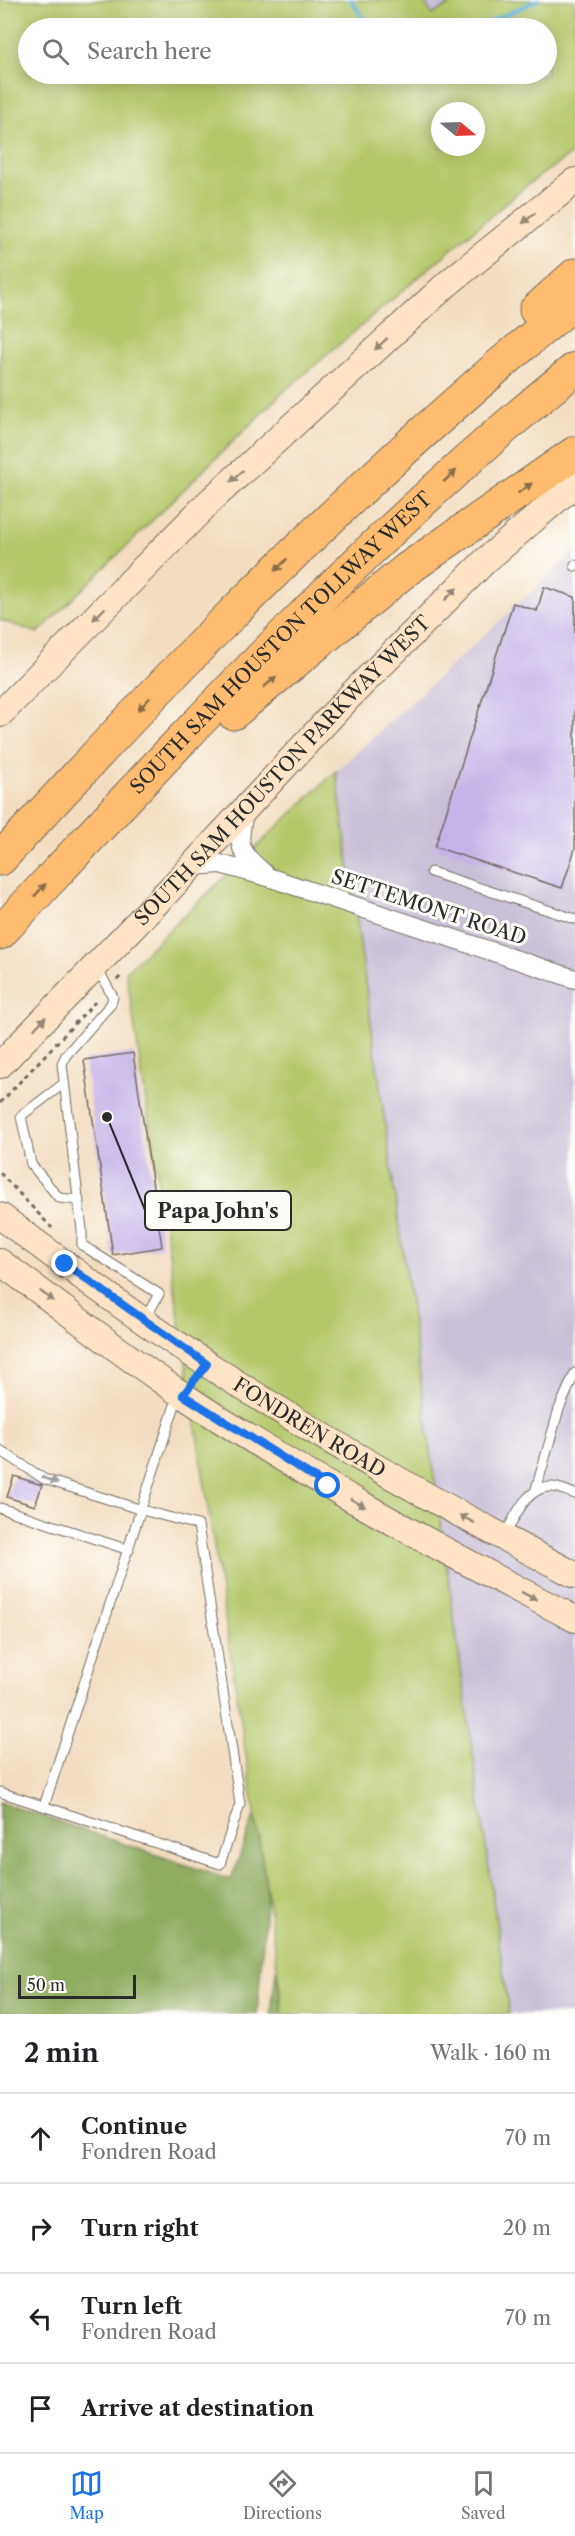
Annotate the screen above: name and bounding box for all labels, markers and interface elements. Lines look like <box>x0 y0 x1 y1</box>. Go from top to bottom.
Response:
search box <box>18 18 557 84</box>
icon: search <box>39 35 72 68</box>
text: Search here <box>87 38 212 65</box>
north arrow <box>431 102 485 156</box>
one-way arrow <box>522 211 537 223</box>
one-way arrow <box>374 337 389 350</box>
one-way arrow <box>230 469 245 483</box>
one-way arrow <box>443 469 458 483</box>
one-way arrow <box>516 482 532 494</box>
street label: SOUTH SAM HOUSTON TOLLWAY WEST <box>125 487 437 799</box>
one-way arrow <box>274 558 289 572</box>
one-way arrow <box>444 588 458 602</box>
one-way arrow <box>92 606 106 621</box>
street label: SOUTH SAM HOUSTON PARKWAY WEST <box>129 611 435 930</box>
one-way arrow <box>262 676 277 689</box>
one-way arrow <box>138 696 152 710</box>
street label: SETTEMONT ROAD <box>328 864 530 950</box>
one-way arrow <box>33 883 47 898</box>
one-way arrow <box>33 1017 47 1031</box>
callout: Papa John's <box>145 1191 291 1230</box>
text: Papa John's <box>157 1198 279 1223</box>
route end <box>51 1250 77 1276</box>
one-way arrow <box>39 1290 55 1302</box>
street label: FONDREN ROAD <box>229 1372 390 1482</box>
route start <box>314 1472 340 1498</box>
one-way arrow <box>41 1476 59 1485</box>
one-way arrow <box>349 1498 366 1508</box>
one-way arrow <box>458 1514 475 1524</box>
one-way arrow <box>521 1591 538 1600</box>
scale bar <box>18 1972 136 2000</box>
text: 50 m <box>27 1975 65 1995</box>
text: 2 min <box>24 2037 99 2069</box>
text: Walk · 160 m <box>430 2041 551 2065</box>
text: Continue <box>81 2113 187 2140</box>
icon: ahead <box>24 2122 57 2155</box>
text: 70 m <box>505 2126 551 2150</box>
text: Fondren Road <box>81 2140 217 2164</box>
icon: right <box>24 2212 57 2245</box>
text: Turn right <box>81 2215 199 2242</box>
text: 20 m <box>503 2216 551 2240</box>
text: Turn left <box>81 2293 182 2320</box>
icon: left <box>24 2302 57 2335</box>
text: 70 m <box>505 2306 551 2330</box>
text: Fondren Road <box>81 2320 217 2344</box>
icon: arrive <box>24 2392 57 2425</box>
text: Arrive at destination <box>81 2395 314 2422</box>
tab: Map <box>70 2467 104 2523</box>
tab: Directions <box>243 2467 322 2523</box>
tab: Saved <box>461 2467 505 2523</box>

